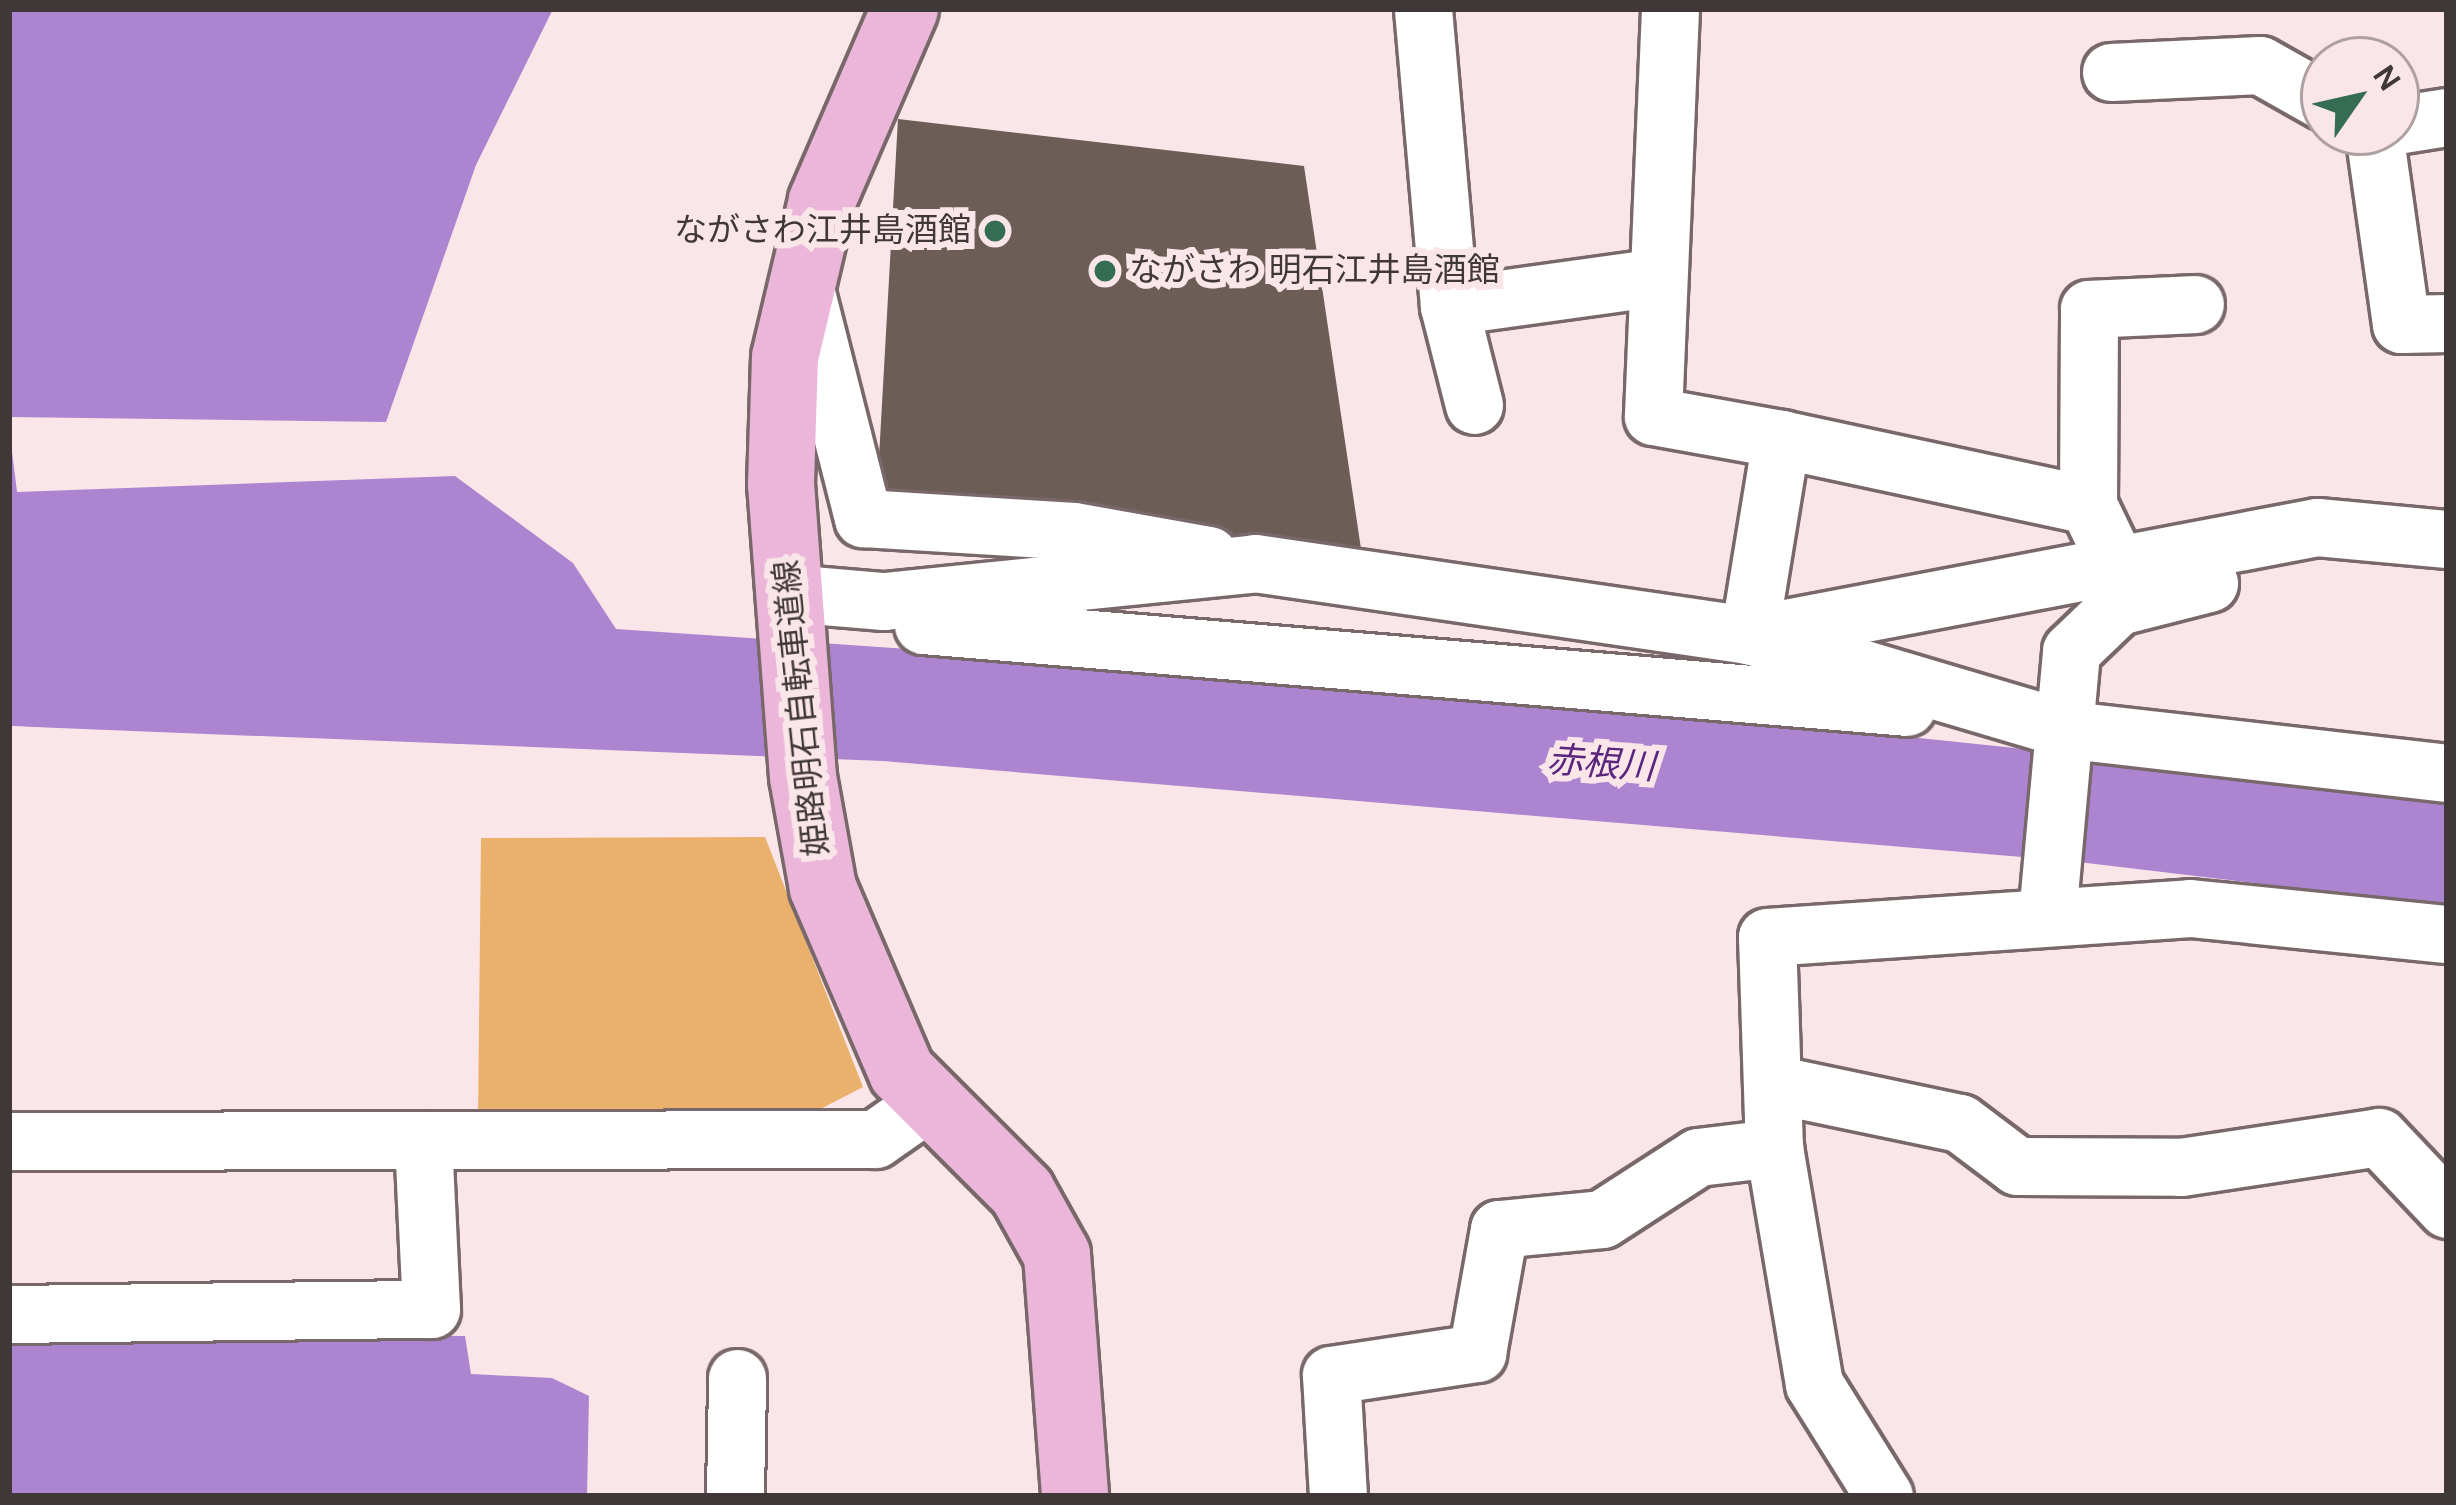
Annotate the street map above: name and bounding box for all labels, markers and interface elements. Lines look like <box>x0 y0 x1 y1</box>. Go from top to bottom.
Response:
north arrow <box>2300 36 2420 156</box>
text: N <box>2365 57 2410 98</box>
place label: ながさわ江井島酒館 <box>674 211 971 251</box>
marker: ながさわ江井島酒館 <box>982 218 1008 244</box>
place label: ながさわ 明石江井島酒館 <box>1129 251 1500 291</box>
marker: ながさわ 明石江井島酒館 <box>1092 258 1118 284</box>
street label: 姫路明石自転車道線 <box>767 558 837 858</box>
water label: 赤根川 <box>1546 739 1656 789</box>

